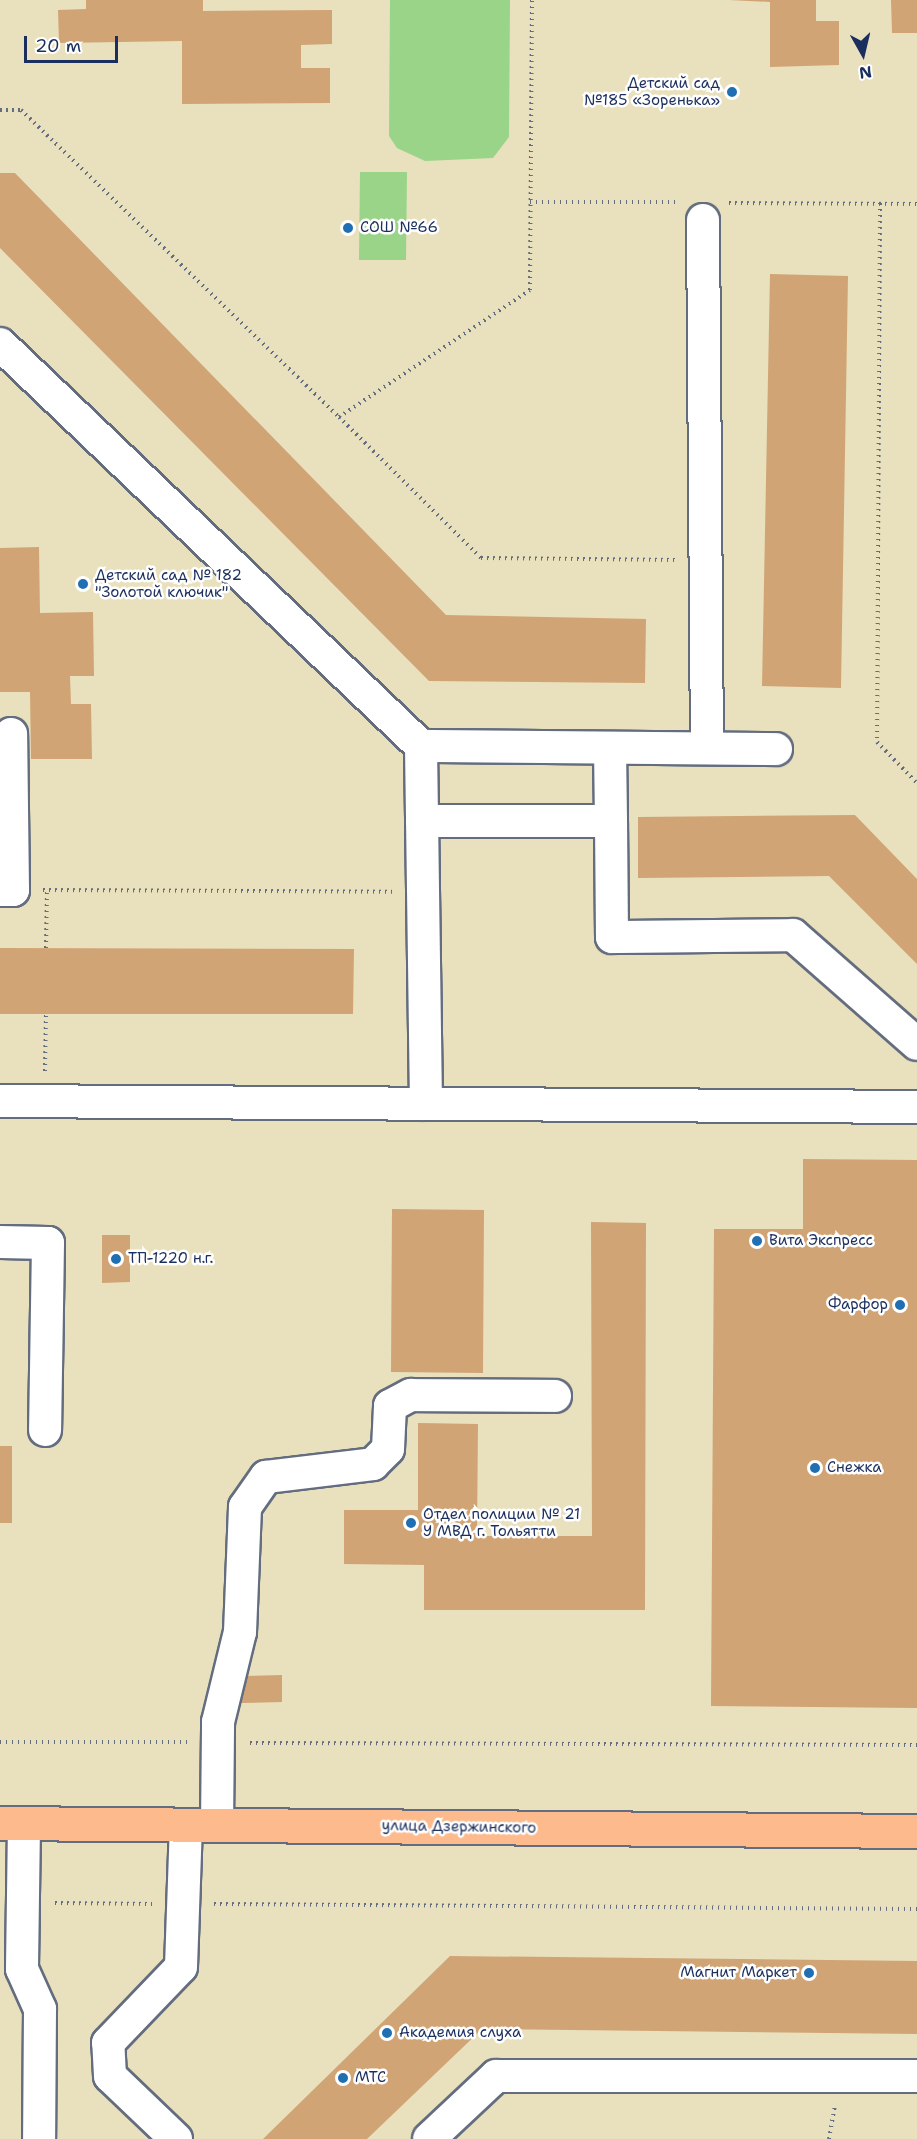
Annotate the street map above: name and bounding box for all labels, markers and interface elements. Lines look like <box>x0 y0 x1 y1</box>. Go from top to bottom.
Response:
scale bar <box>27 24 122 62</box>
north arrow <box>833 24 893 84</box>
text: 20 m <box>35 34 81 58</box>
text: N <box>858 61 873 84</box>
place label: Детский сад №185 «Зоренька» <box>584 74 720 109</box>
marker: Детский сад №185 «Зоренька» <box>725 85 739 99</box>
place label: СОШ №66 <box>360 219 438 237</box>
marker: СОШ №66 <box>341 221 355 235</box>
place label: Детский сад № 182 "Золотой ключик" <box>95 566 242 601</box>
marker: Детский сад № 182 "Золотой ключик" <box>76 577 90 591</box>
place label: Вита Экспресс <box>769 1232 873 1250</box>
marker: Вита Экспресс <box>750 1234 764 1248</box>
place label: ТП-1220 н.г. <box>128 1250 213 1268</box>
marker: ТП-1220 н.г. <box>109 1252 123 1266</box>
place label: Фарфор <box>828 1296 888 1314</box>
marker: Фарфор <box>893 1298 907 1312</box>
place label: Снежка <box>827 1459 882 1477</box>
marker: Снежка <box>808 1461 822 1475</box>
place label: Отдел полиции № 21 У МВД г. Тольятти <box>423 1505 580 1540</box>
marker: Отдел полиции № 21 У МВД г. Тольятти <box>404 1516 418 1530</box>
street label: улица Дзержинского <box>382 1817 536 1837</box>
place label: Магнит Маркет <box>680 1964 797 1982</box>
marker: Магнит Маркет <box>802 1966 816 1980</box>
place label: Академия слуха <box>399 2024 521 2042</box>
marker: Академия слуха <box>380 2026 394 2040</box>
place label: МТС <box>355 2069 386 2087</box>
marker: МТС <box>336 2071 350 2085</box>

